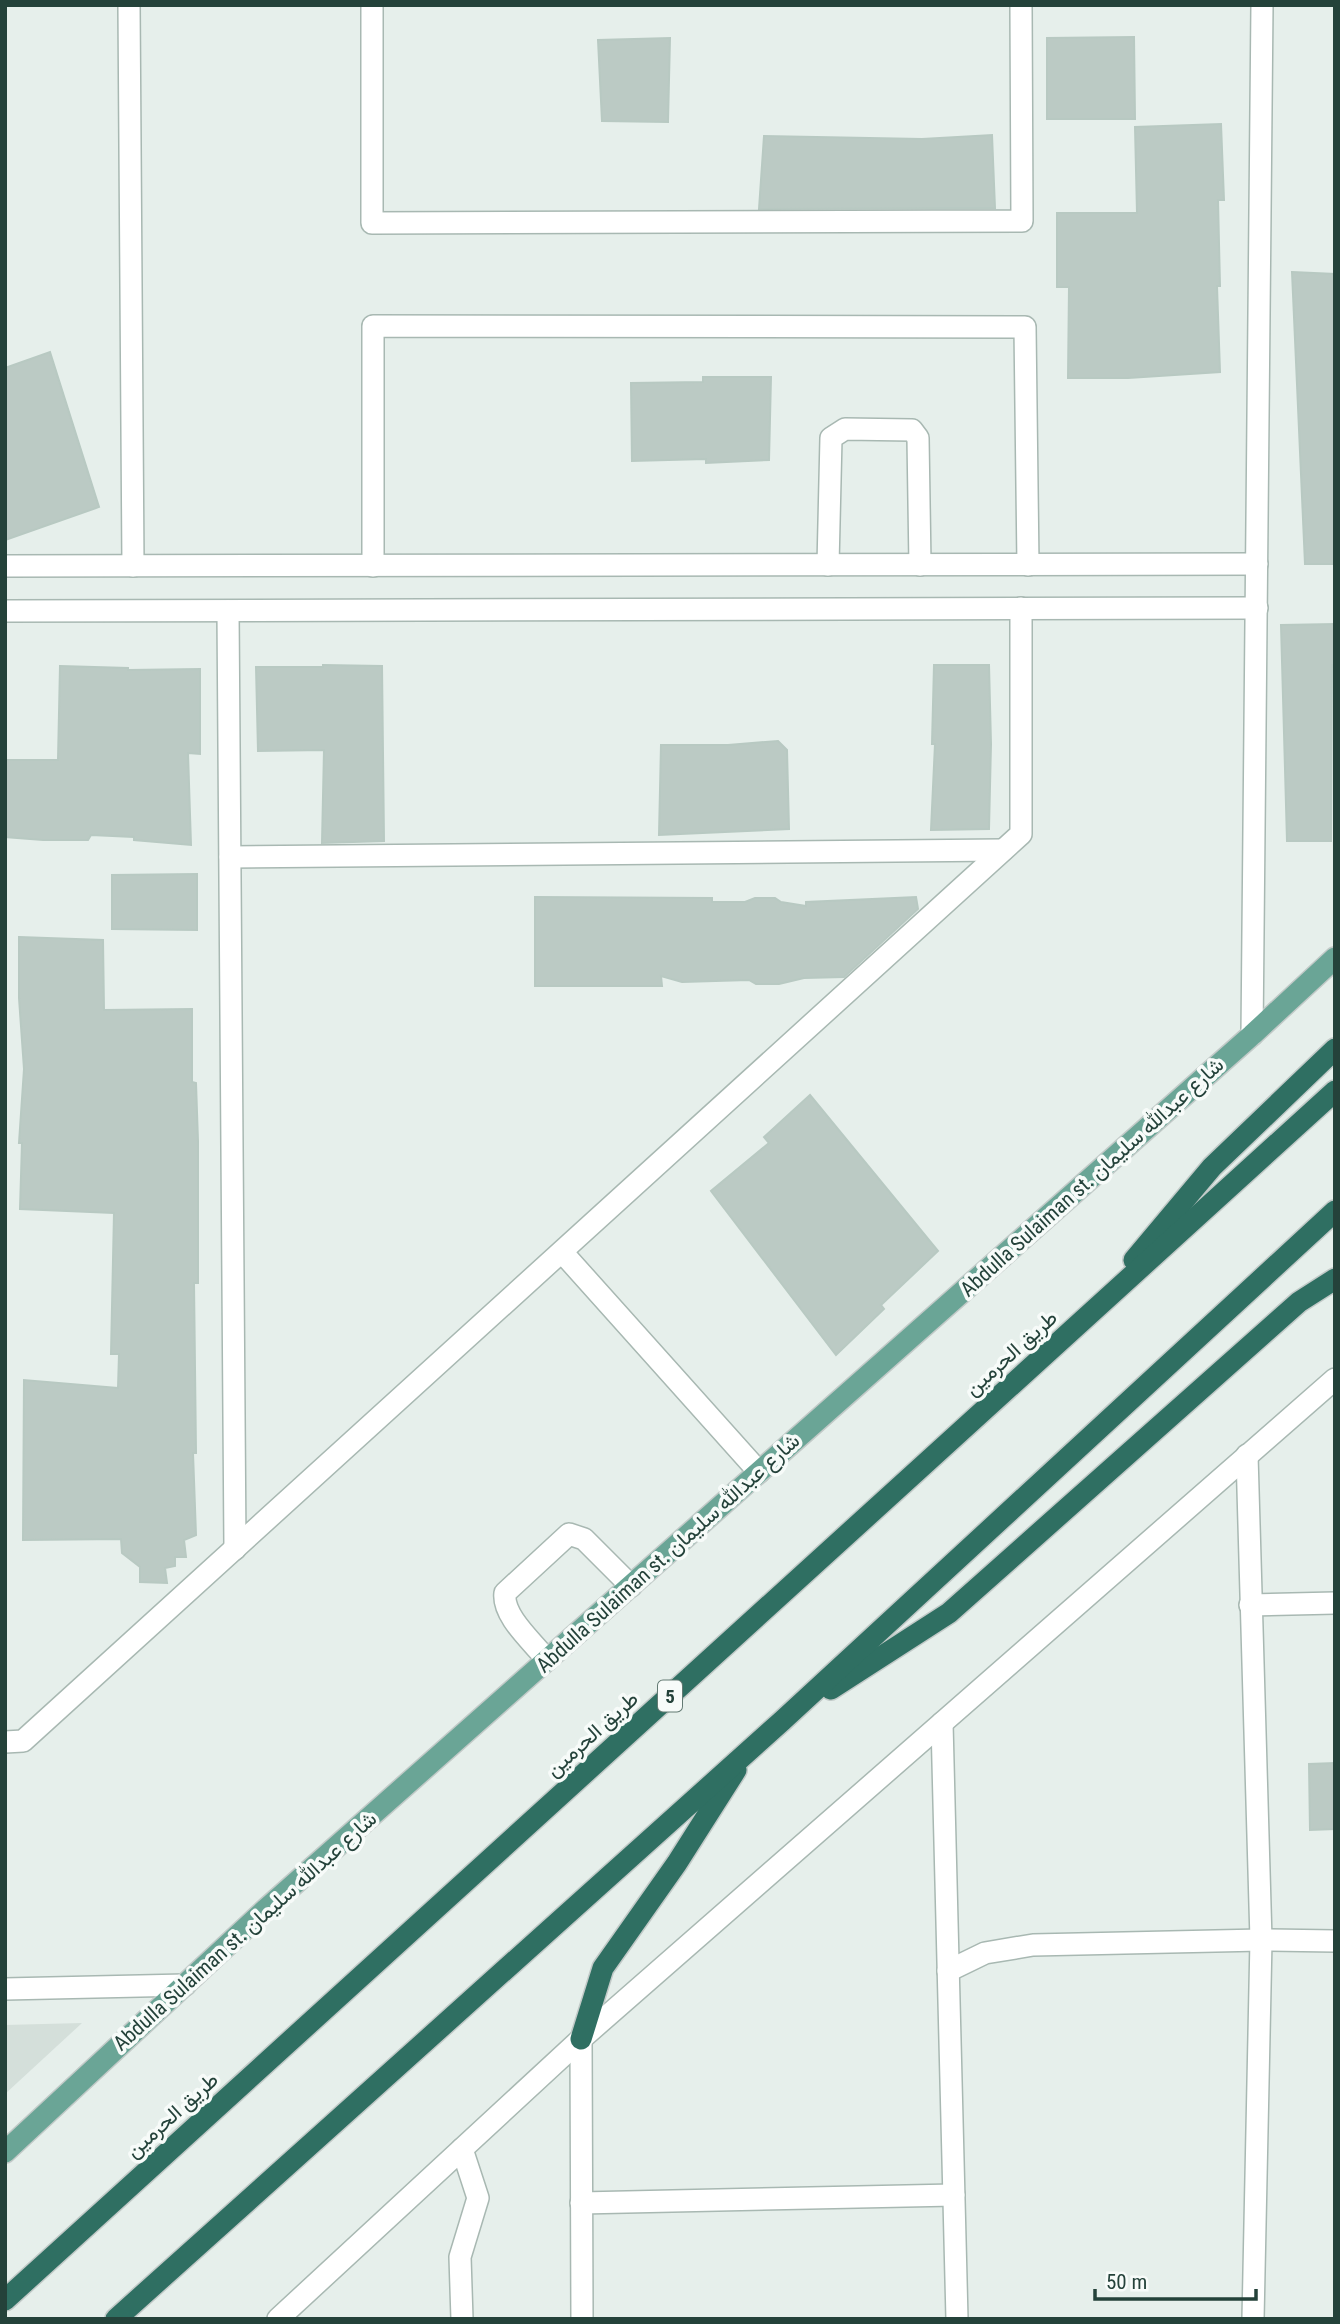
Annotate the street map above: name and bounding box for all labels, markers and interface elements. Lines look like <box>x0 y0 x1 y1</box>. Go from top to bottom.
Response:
street label: Abdulla Sulaiman st. شارع عبدالله سليمان <box>955 1052 1230 1303</box>
street label: طريق الحرمين <box>960 1305 1063 1401</box>
street label: Abdulla Sulaiman st. شارع عبدالله سليمان <box>531 1428 806 1679</box>
road number: 5 <box>658 1680 682 1712</box>
street label: طريق الحرمين <box>541 1686 644 1782</box>
street label: Abdulla Sulaiman st. شارع عبدالله سليمان <box>108 1806 383 2057</box>
street label: طريق الحرمين <box>121 2067 224 2163</box>
scale bar <box>1095 2258 1256 2302</box>
text: 50 m <box>1106 2270 1147 2294</box>

